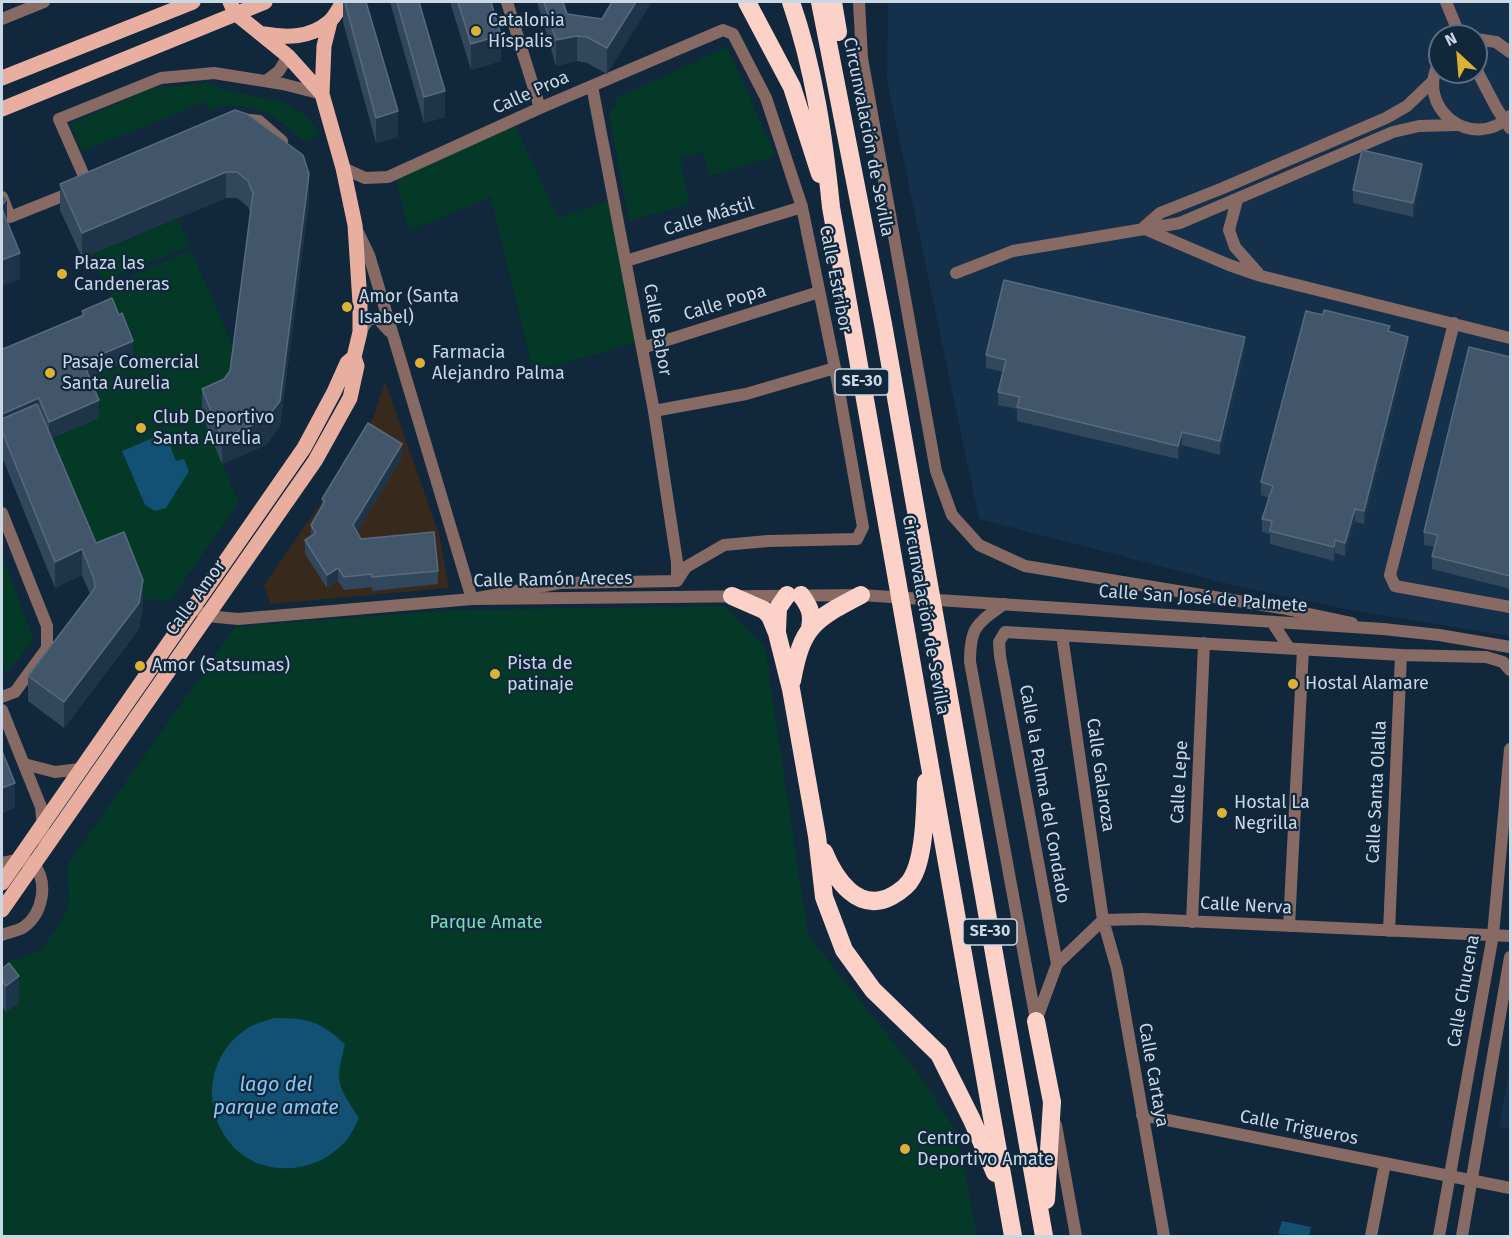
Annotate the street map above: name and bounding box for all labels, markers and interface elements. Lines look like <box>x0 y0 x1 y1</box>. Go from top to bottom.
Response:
place label: Catalonia Híspalis <box>488 10 565 52</box>
marker: Catalonia Híspalis <box>469 24 483 38</box>
north arrow <box>1428 24 1488 84</box>
text: N <box>1442 28 1460 50</box>
street label: Circunvalación de Sevilla <box>838 35 898 239</box>
street label: Calle Proa <box>490 67 572 119</box>
street label: Calle Mástil <box>661 193 757 241</box>
street label: Calle Estribor <box>814 223 856 335</box>
place label: Plaza las Candeneras <box>74 253 170 296</box>
marker: Plaza las Candeneras <box>55 267 69 281</box>
street label: Calle Popa <box>681 280 769 326</box>
street label: Calle Babor <box>638 282 676 378</box>
place label: Amor (Santa Isabel) <box>359 286 459 328</box>
marker: Amor (Santa Isabel) <box>340 300 354 314</box>
place label: Farmacia Alejandro Palma <box>432 342 565 385</box>
place label: Pasaje Comercial Santa Aurelia <box>62 352 199 394</box>
marker: Farmacia Alejandro Palma <box>413 356 427 370</box>
marker: Pasaje Comercial Santa Aurelia <box>43 366 57 380</box>
road number: SE-30 <box>835 369 889 395</box>
place label: Club Deportivo Santa Aurelia <box>153 407 275 450</box>
marker: Club Deportivo Santa Aurelia <box>134 421 148 435</box>
street label: Circunvalación de Sevilla <box>897 513 953 717</box>
street label: Calle Amor <box>161 556 231 640</box>
street label: Calle Ramón Areces <box>473 568 633 592</box>
street label: Calle San José de Palmete <box>1098 581 1308 617</box>
place label: Pista de patinaje <box>507 653 574 696</box>
place label: Amor (Satsumas) <box>152 655 290 677</box>
marker: Amor (Satsumas) <box>133 659 147 673</box>
marker: Pista de patinaje <box>488 667 502 681</box>
place label: Hostal Alamare <box>1305 673 1429 695</box>
marker: Hostal Alamare <box>1286 677 1300 691</box>
street label: Calle la Palma del Condado <box>1014 683 1074 905</box>
street label: Calle Galaroza <box>1081 717 1119 833</box>
street label: Calle Santa Olalla <box>1362 720 1392 864</box>
street label: Calle Lepe <box>1167 740 1193 824</box>
place label: Hostal La Negrilla <box>1234 792 1310 834</box>
marker: Hostal La Negrilla <box>1215 806 1229 820</box>
street label: Calle Nerva <box>1200 893 1292 919</box>
park label: Parque Amate <box>429 912 543 934</box>
road number: SE-30 <box>963 919 1017 945</box>
street label: Calle Chucena <box>1443 933 1485 1049</box>
street label: Calle Cartaya <box>1133 1021 1173 1129</box>
water label: lago del parque amate <box>213 1073 339 1120</box>
street label: Calle Trigueros <box>1238 1106 1360 1150</box>
place label: Centro Deportivo Amate <box>917 1128 1054 1170</box>
marker: Centro Deportivo Amate <box>898 1142 912 1156</box>

